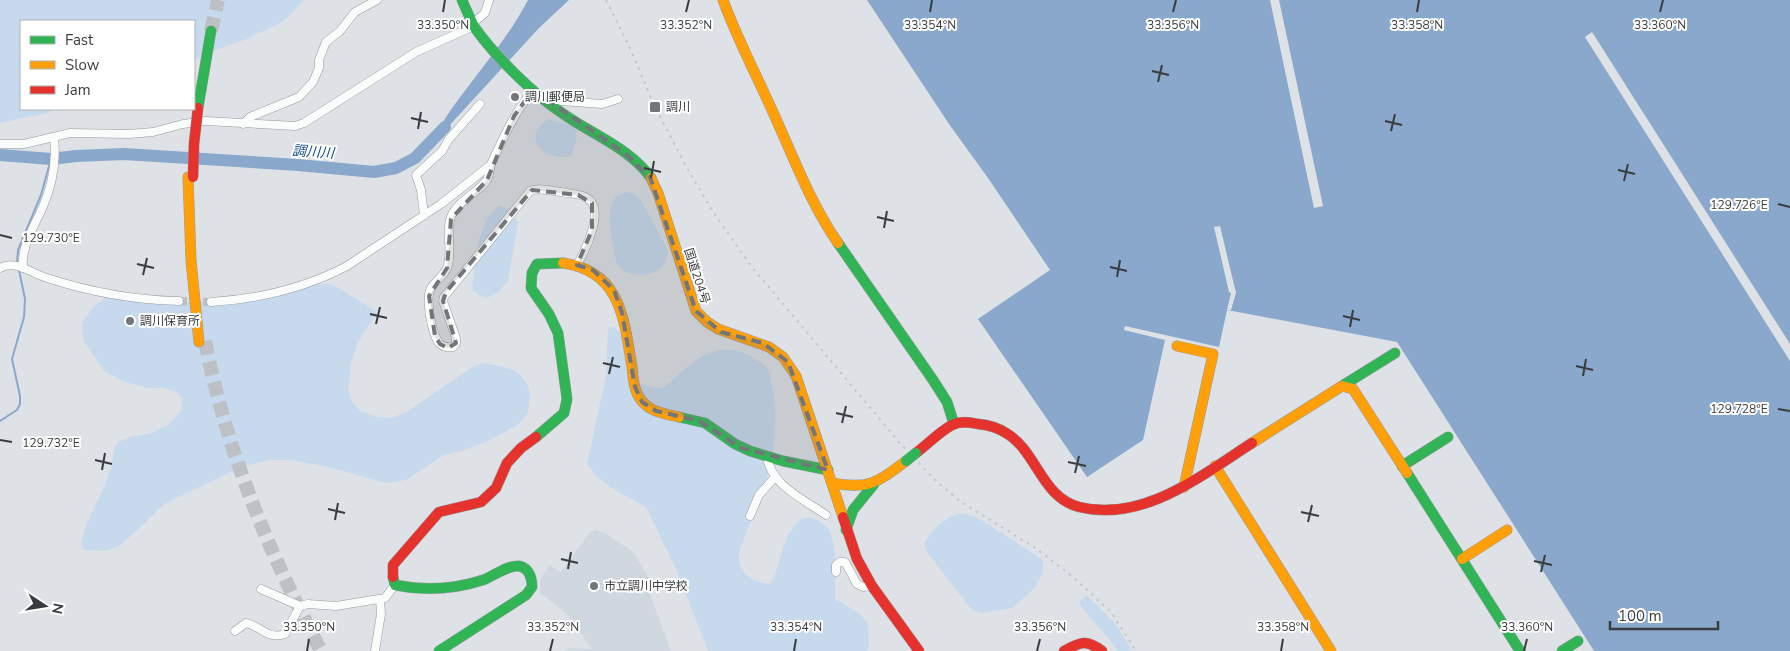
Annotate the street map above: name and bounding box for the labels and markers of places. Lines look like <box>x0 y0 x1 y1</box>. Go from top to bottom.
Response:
place label: 調川郵便局 <box>525 89 585 105</box>
marker: 調川郵便局 <box>509 91 521 103</box>
place label: 調川 <box>666 99 690 115</box>
marker: 調川 <box>648 100 662 114</box>
place label: 調川保育所 <box>140 313 200 329</box>
marker: 調川保育所 <box>124 315 136 327</box>
place label: 市立調川中学校 <box>604 578 688 594</box>
marker: 市立調川中学校 <box>588 580 600 592</box>

